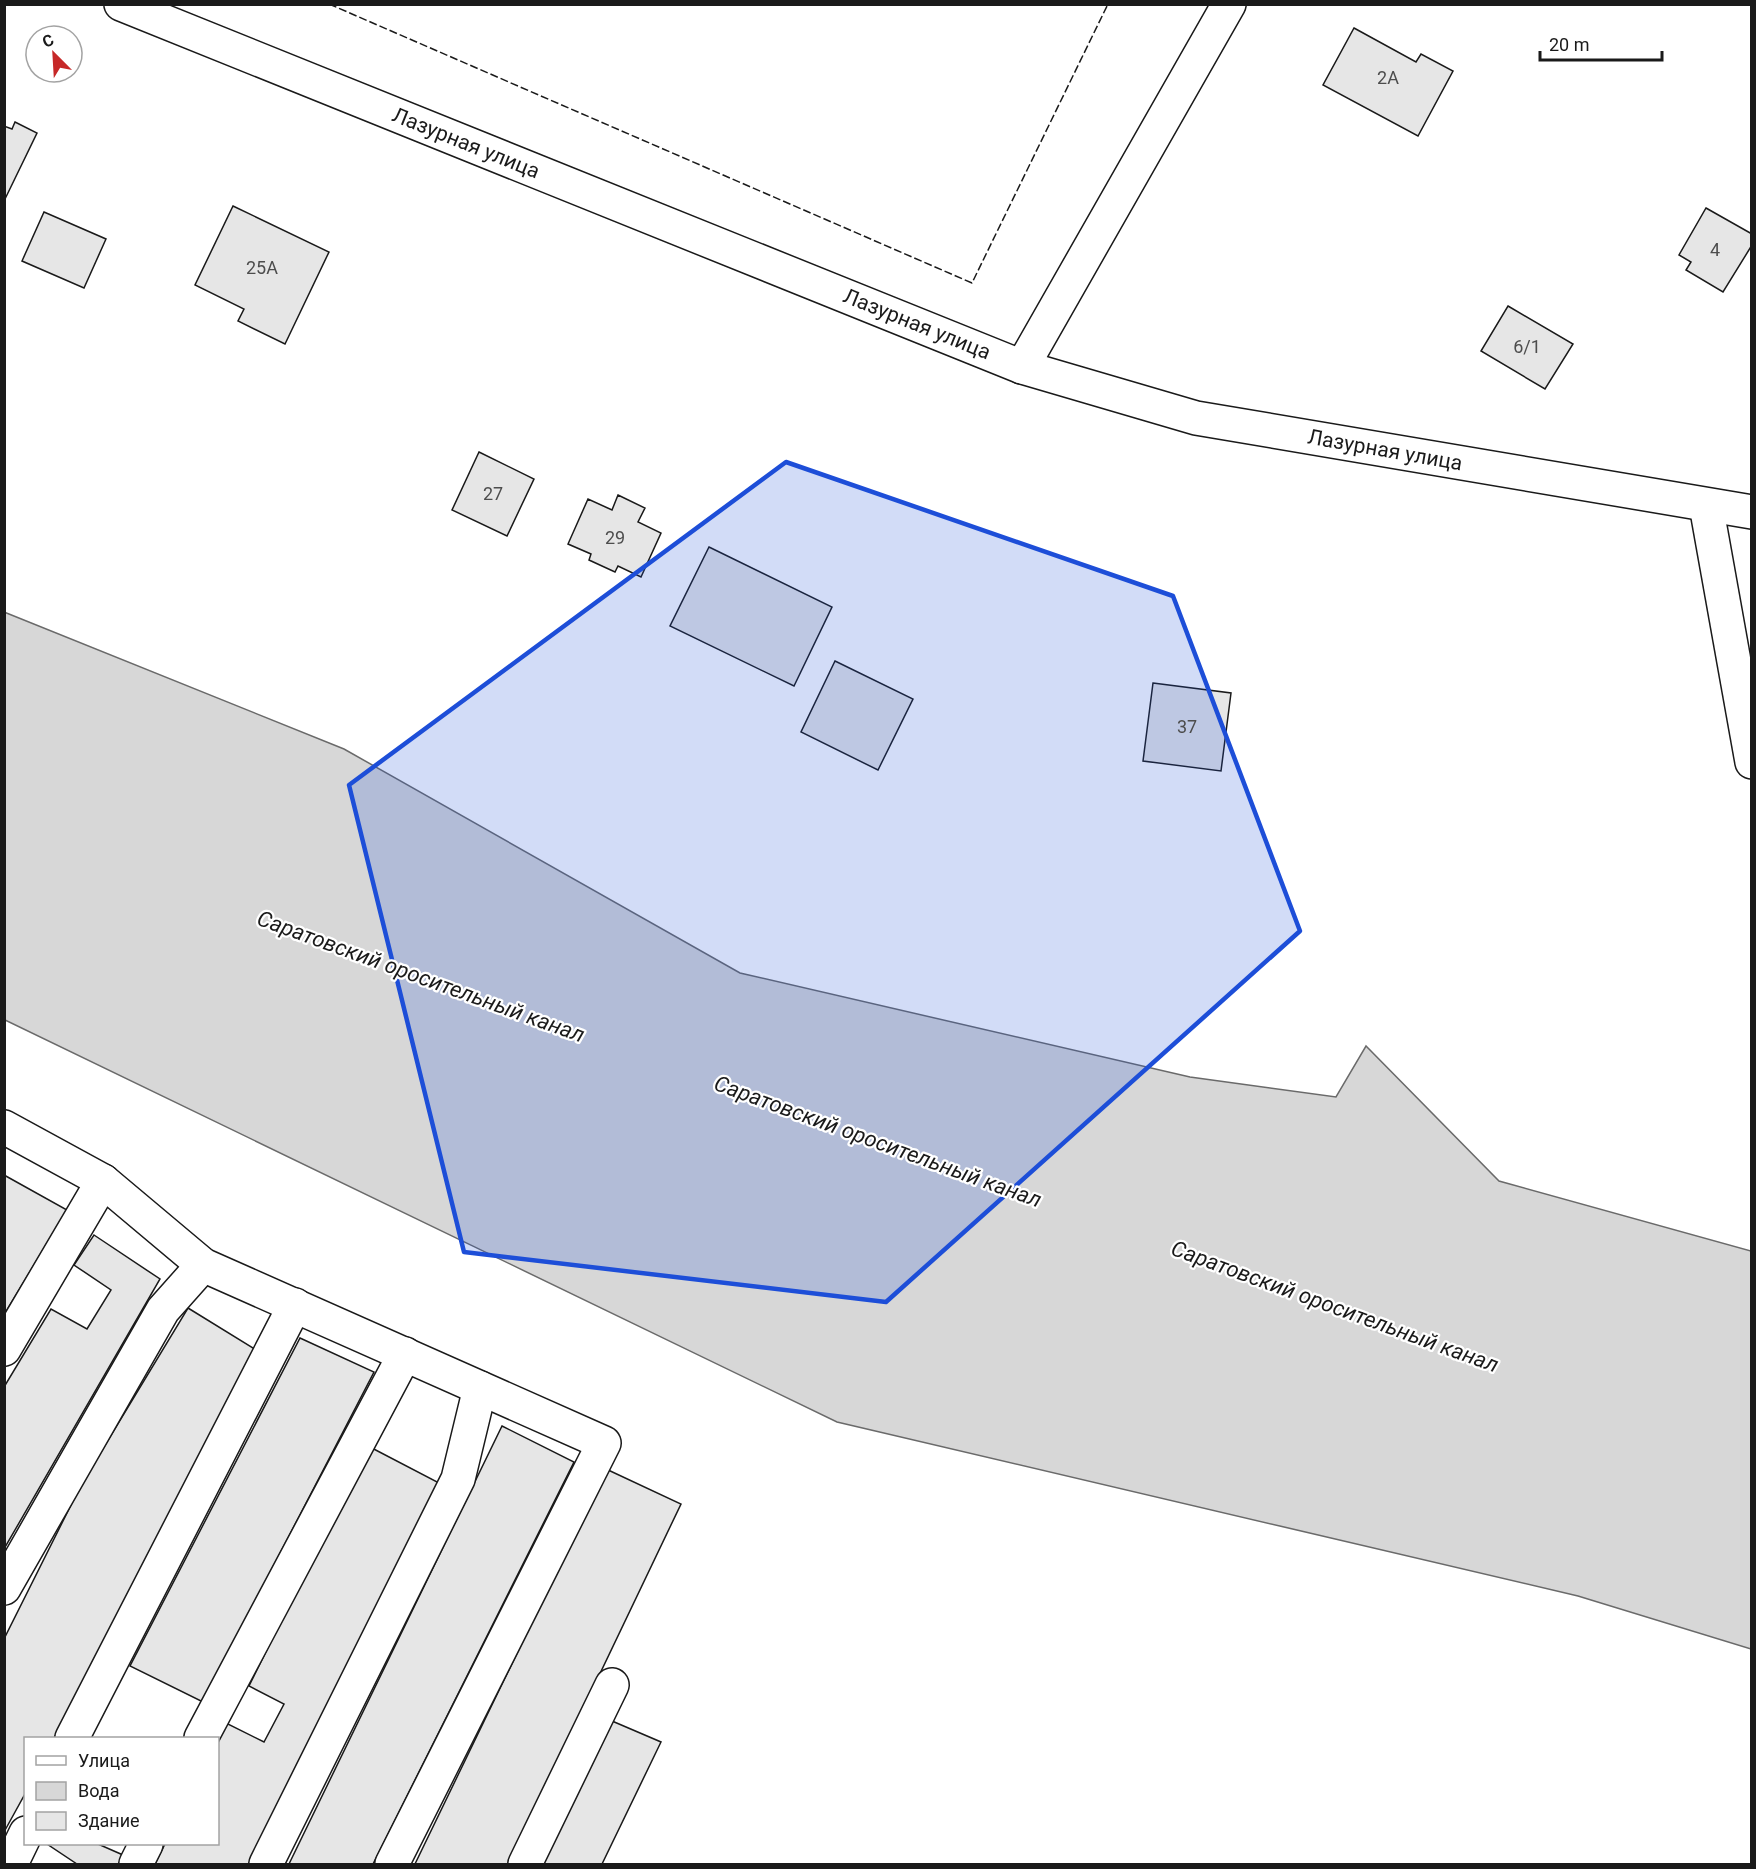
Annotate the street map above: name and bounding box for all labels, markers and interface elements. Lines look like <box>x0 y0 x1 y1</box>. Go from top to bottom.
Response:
north arrow <box>24 24 84 84</box>
scale bar <box>1540 24 1662 62</box>
text: С <box>39 30 57 52</box>
text: 20 m <box>1549 34 1589 55</box>
house number: 2А <box>1377 67 1399 88</box>
street label: Лазурная улица <box>389 103 543 183</box>
house number: 4 <box>1710 239 1720 260</box>
house number: 25А <box>246 257 278 278</box>
street label: Лазурная улица <box>840 284 994 364</box>
house number: 6/1 <box>1513 336 1541 357</box>
street label: Лазурная улица <box>1306 425 1464 475</box>
house number: 27 <box>483 483 503 504</box>
house number: 29 <box>605 527 625 548</box>
house number: 37 <box>1177 716 1197 737</box>
water label: Саратовский оросительный канал <box>254 905 588 1047</box>
water label: Саратовский оросительный канал <box>711 1070 1045 1212</box>
water label: Саратовский оросительный канал <box>1168 1235 1502 1377</box>
legend <box>24 1737 219 1845</box>
text: Улица <box>78 1750 130 1771</box>
text: Вода <box>78 1780 120 1801</box>
text: Здание <box>78 1810 140 1831</box>

